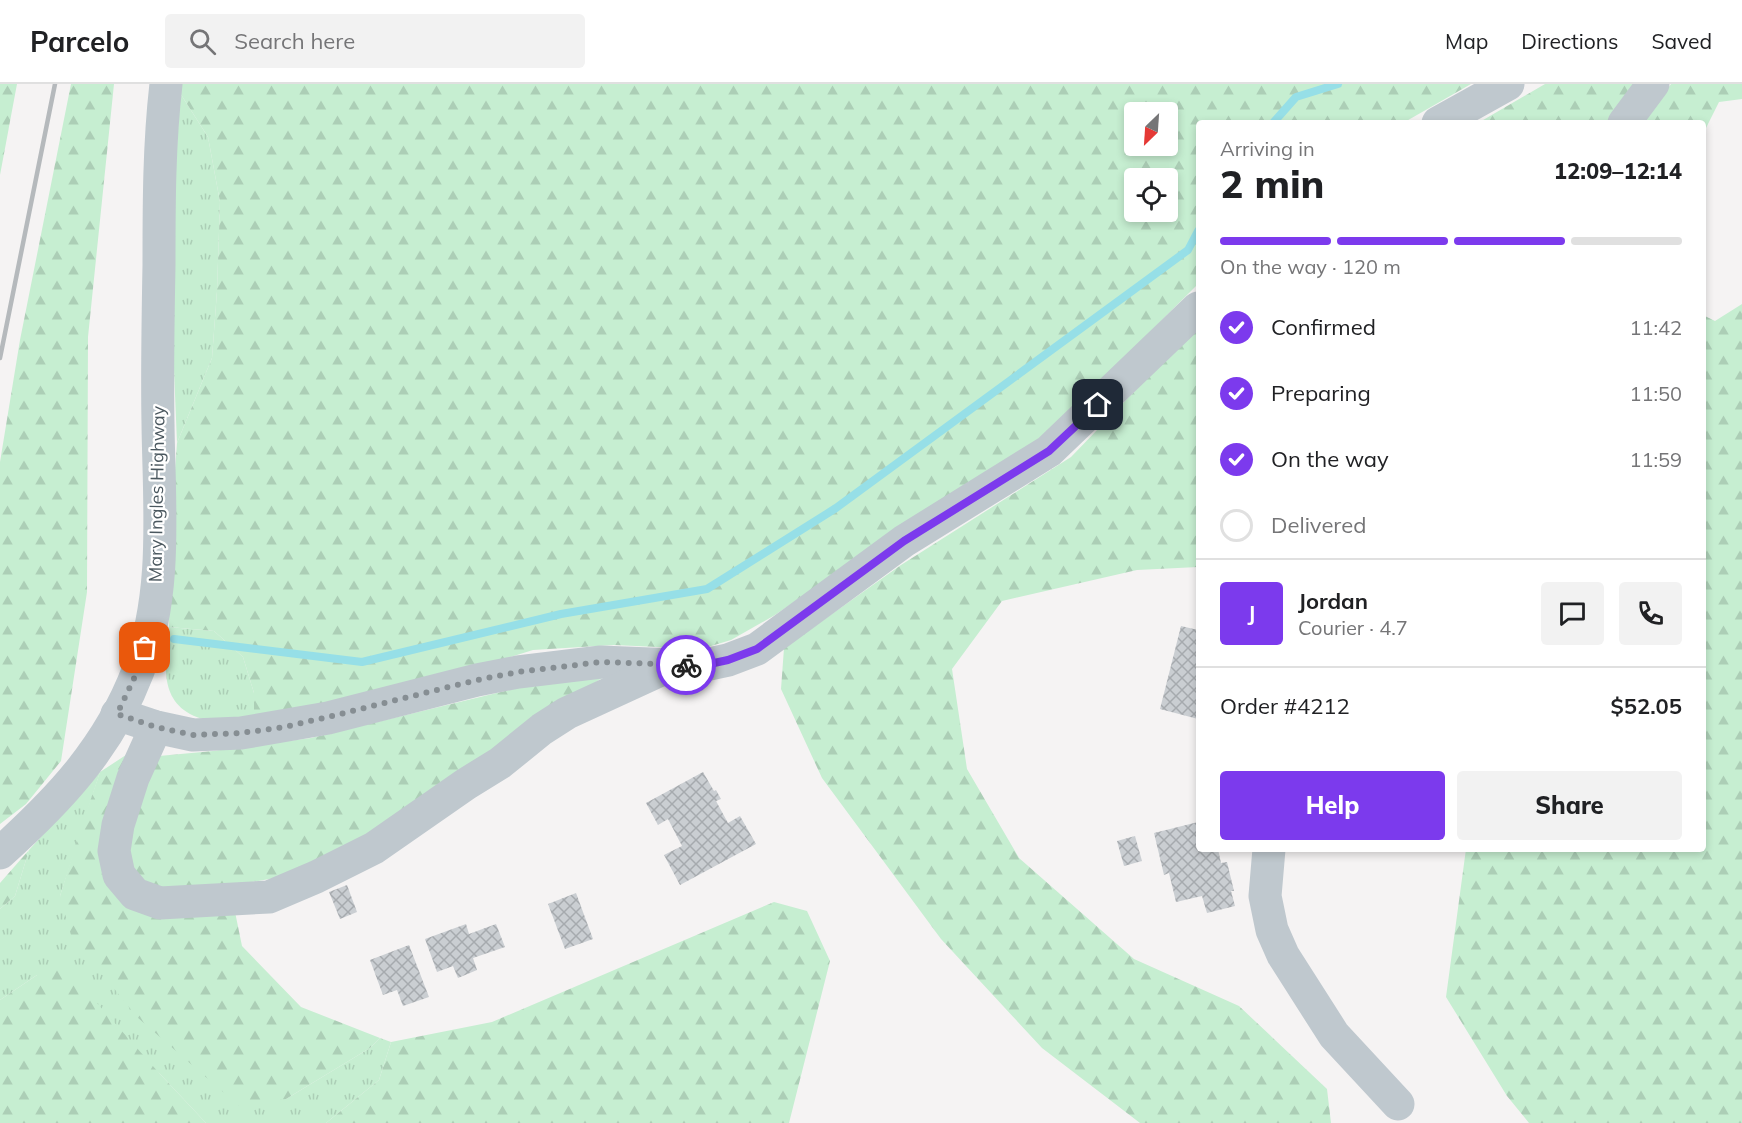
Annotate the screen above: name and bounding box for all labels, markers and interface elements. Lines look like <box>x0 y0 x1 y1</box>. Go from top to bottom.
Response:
search box <box>165 14 585 68</box>
text: Parcelo <box>30 24 129 59</box>
icon: search <box>186 25 219 58</box>
text: Search here <box>234 27 355 55</box>
text: Map <box>1445 28 1488 54</box>
text: Directions <box>1521 28 1618 54</box>
text: Saved <box>1651 28 1712 54</box>
north arrow <box>1124 102 1178 156</box>
map controls <box>1124 102 1178 222</box>
text: Arriving in <box>1220 136 1315 161</box>
text: 12:09–12:14 <box>1554 157 1682 185</box>
text: 2 min <box>1220 159 1325 208</box>
button: locate <box>1124 168 1178 222</box>
text: On the way · 120 m <box>1220 254 1401 279</box>
icon: check <box>1220 311 1253 344</box>
text: Confirmed <box>1271 313 1376 341</box>
text: 11:42 <box>1629 315 1682 340</box>
icon: check <box>1220 377 1253 410</box>
pin <box>1072 379 1123 430</box>
text: Preparing <box>1271 379 1371 407</box>
text: 11:50 <box>1629 381 1682 406</box>
icon: home <box>1081 388 1114 421</box>
street label: Mary Ingles Highway <box>143 405 170 582</box>
icon: check <box>1220 443 1253 476</box>
text: On the way <box>1271 445 1389 473</box>
text: 11:59 <box>1629 447 1682 472</box>
text: Delivered <box>1271 511 1366 539</box>
button: chat <box>1541 582 1604 645</box>
button: phone <box>1619 582 1682 645</box>
text: Jordan <box>1298 587 1368 615</box>
text: J <box>1248 599 1255 627</box>
text: Courier · 4.7 <box>1298 615 1408 640</box>
pin <box>119 622 170 673</box>
icon: bag <box>128 631 161 664</box>
courier <box>656 635 716 695</box>
icon: bike <box>670 649 703 682</box>
text: Order #4212 <box>1220 692 1350 720</box>
text: $52.05 <box>1611 692 1682 720</box>
button: Help <box>1220 771 1445 840</box>
button: Share <box>1457 771 1682 840</box>

